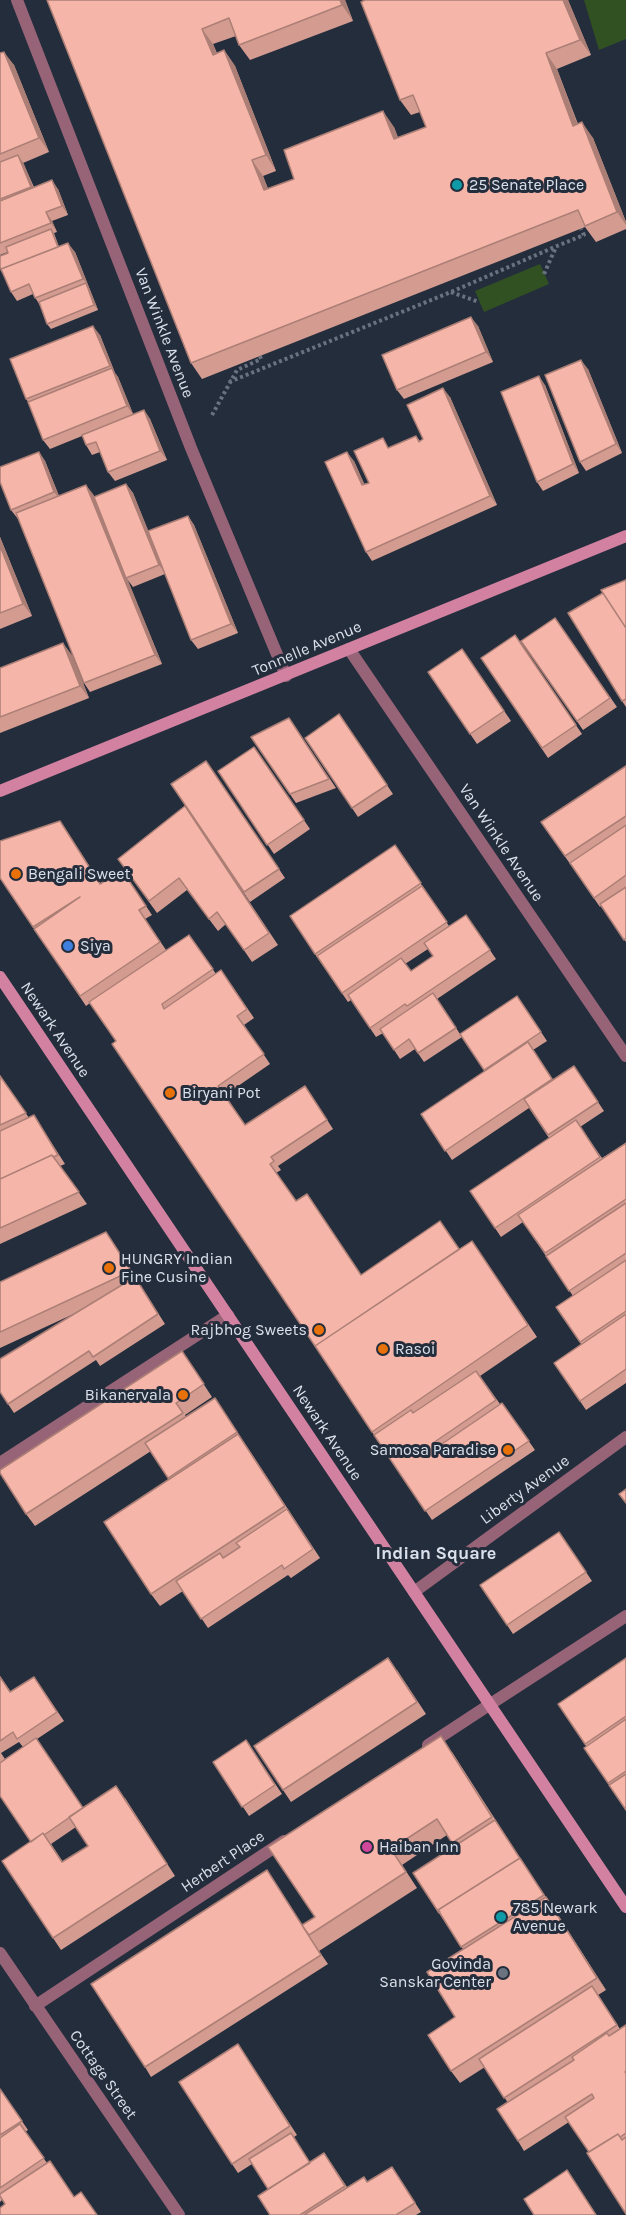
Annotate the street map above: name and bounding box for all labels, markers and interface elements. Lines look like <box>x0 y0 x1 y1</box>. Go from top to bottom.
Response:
place label: 25 Senate Place <box>469 175 584 195</box>
marker: 25 Senate Place <box>450 178 464 192</box>
street label: Van Winkle Avenue <box>130 265 198 401</box>
street label: Tonnelle Avenue <box>250 617 364 681</box>
street label: Van Winkle Avenue <box>455 781 547 905</box>
place label: Bengali Sweet <box>28 864 130 884</box>
marker: Bengali Sweet <box>9 867 23 881</box>
place label: Siya <box>80 936 111 956</box>
marker: Siya <box>61 939 75 953</box>
street label: Newark Avenue <box>16 979 94 1081</box>
place label: Biryani Pot <box>182 1083 261 1103</box>
marker: Biryani Pot <box>163 1086 177 1100</box>
place label: HUNGRY Indian Fine Cusine <box>121 1249 233 1287</box>
marker: HUNGRY Indian Fine Cusine <box>102 1261 116 1275</box>
place label: Rajbhog Sweets <box>191 1320 307 1340</box>
marker: Rajbhog Sweets <box>312 1323 326 1337</box>
place label: Rasoi <box>395 1339 436 1359</box>
marker: Rasoi <box>376 1342 390 1356</box>
street label: Newark Avenue <box>288 1382 366 1484</box>
place label: Bikanervala <box>85 1385 171 1405</box>
marker: Bikanervala <box>176 1388 190 1402</box>
place label: Samosa Paradise <box>370 1440 496 1460</box>
marker: Samosa Paradise <box>501 1443 515 1457</box>
street label: Liberty Avenue <box>477 1451 573 1529</box>
district label: Indian Square <box>376 1543 496 1565</box>
street label: Herbert Place <box>178 1827 268 1897</box>
place label: Haiban Inn <box>379 1837 459 1857</box>
marker: Haiban Inn <box>360 1840 374 1854</box>
place label: 785 Newark Avenue <box>513 1898 598 1936</box>
marker: 785 Newark Avenue <box>494 1910 508 1924</box>
place label: Govinda Sanskar Center <box>379 1954 491 1992</box>
marker: Govinda Sanskar Center <box>496 1966 510 1980</box>
street label: Cottage Street <box>65 2027 141 2123</box>

